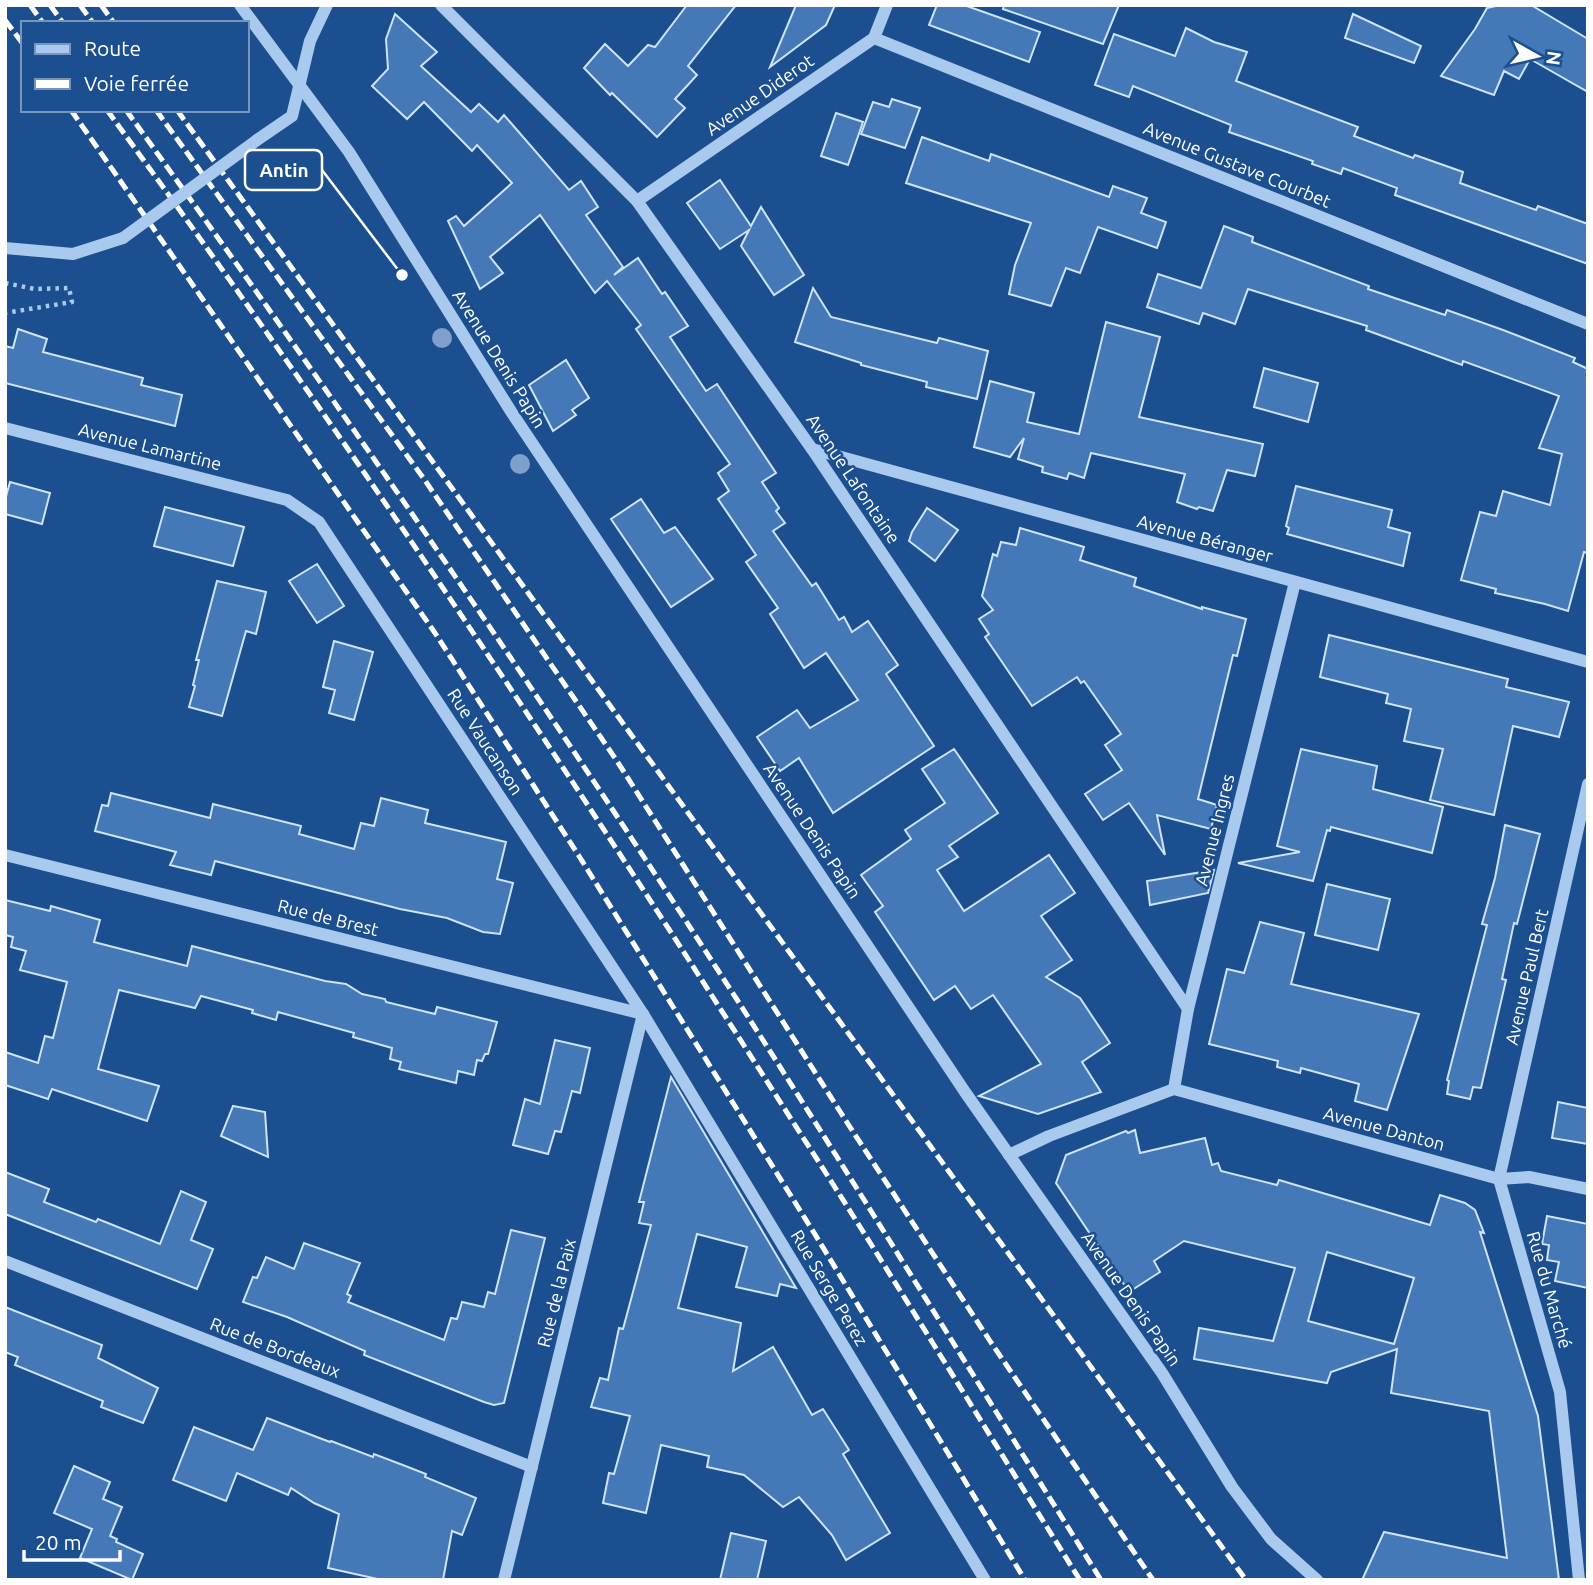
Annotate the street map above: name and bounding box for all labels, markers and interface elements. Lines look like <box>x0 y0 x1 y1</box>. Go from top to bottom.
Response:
legend <box>21 21 248 112</box>
north arrow <box>1502 21 1572 91</box>
text: Route <box>84 36 141 60</box>
street label: Avenue Diderot <box>702 50 817 139</box>
text: N <box>1542 50 1566 67</box>
text: Voie ferrée <box>84 71 189 95</box>
street label: Avenue Gustave Courbet <box>1141 117 1334 211</box>
callout: Antin <box>245 150 322 190</box>
text: Antin <box>259 159 309 181</box>
street label: Avenue Denis Papin <box>449 286 550 431</box>
street label: Avenue Lafontaine <box>803 410 905 547</box>
street label: Avenue Lamartine <box>77 419 224 473</box>
street label: Avenue Béranger <box>1135 510 1275 566</box>
street label: Rue Vaucanson <box>444 685 528 798</box>
street label: Avenue Denis Papin <box>760 759 866 902</box>
street label: Avenue Ingres <box>1190 772 1238 888</box>
street label: Rue de Brest <box>276 895 381 939</box>
street label: Avenue Paul Bert <box>1501 907 1551 1047</box>
street label: Avenue Danton <box>1321 1102 1447 1154</box>
street label: Rue Serge Perez <box>787 1226 872 1349</box>
street label: Avenue Denis Papin <box>1078 1228 1186 1369</box>
street label: Rue du Marché <box>1524 1229 1576 1351</box>
street label: Rue de la Paix <box>533 1236 579 1349</box>
street label: Rue de Bordeaux <box>207 1313 343 1381</box>
scale bar <box>24 1518 121 1562</box>
text: 20 m <box>35 1530 82 1554</box>

